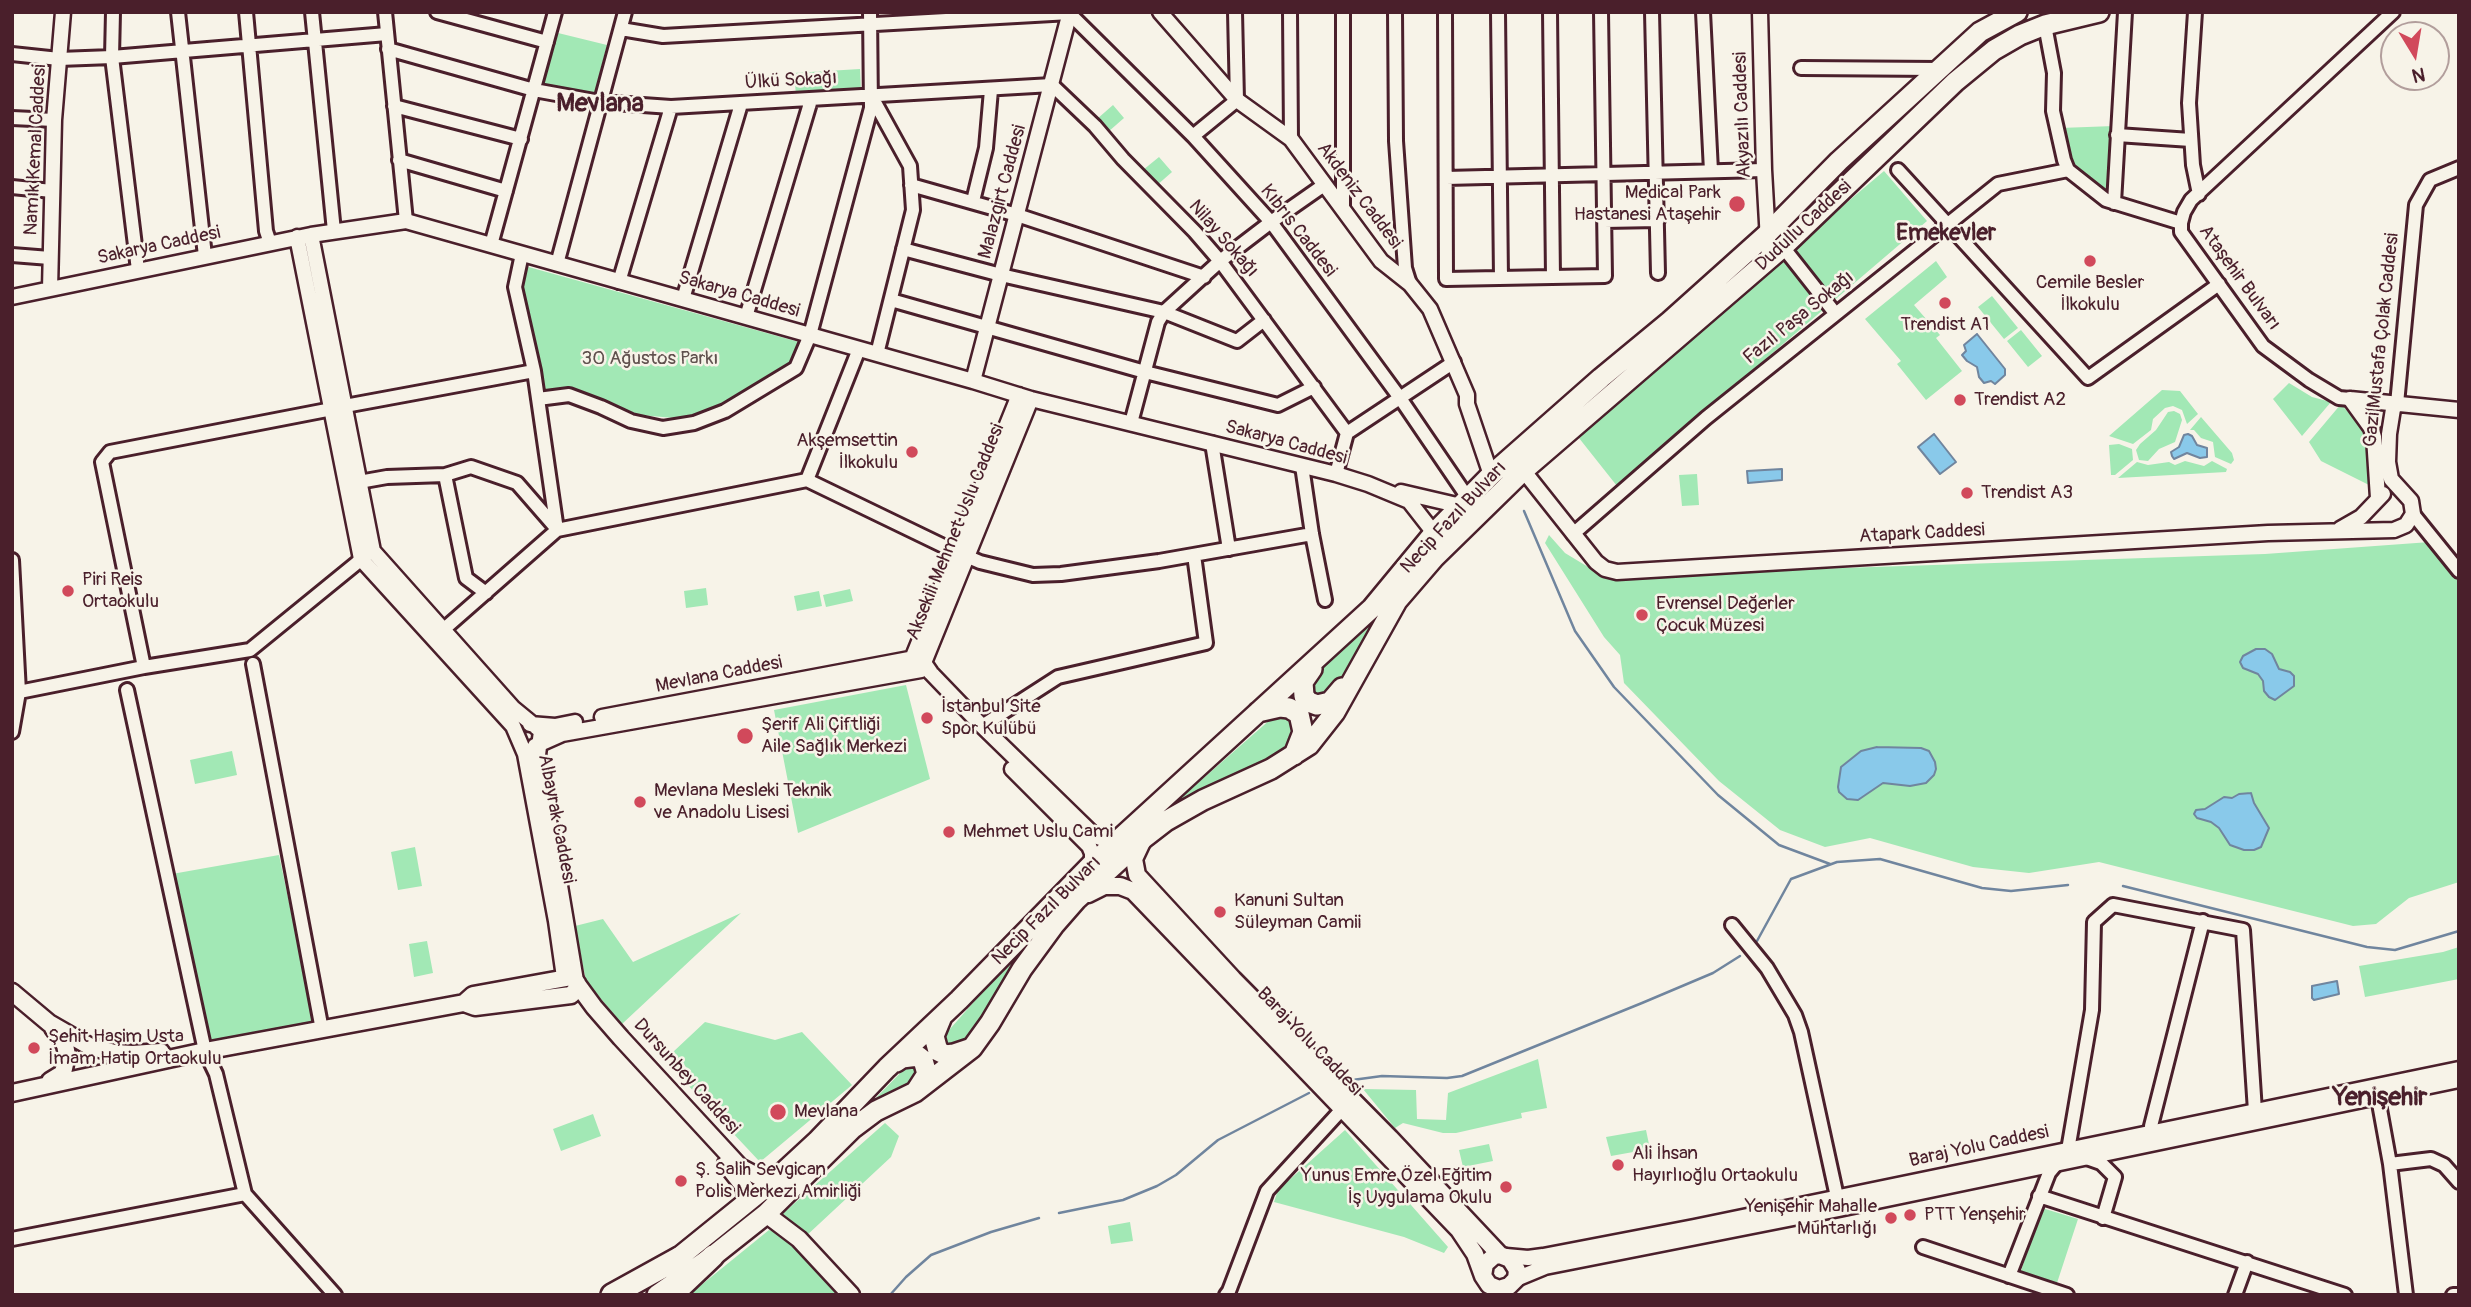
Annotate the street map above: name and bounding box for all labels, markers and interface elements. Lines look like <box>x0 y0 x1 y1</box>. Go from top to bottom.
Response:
north arrow <box>2380 21 2450 91</box>
street label: Akyazılı Caddesi <box>1729 51 1757 179</box>
text: N <box>2410 62 2427 88</box>
street label: Namık Kemal Caddesi <box>20 64 52 236</box>
street label: Ülkü Sokağı <box>744 67 838 95</box>
district label: Mevlana <box>556 88 644 120</box>
street label: Malazgirt Caddesi <box>974 122 1032 262</box>
street label: Akdeniz Caddesi <box>1312 138 1406 254</box>
street label: Dudullu Caddesi <box>1751 176 1857 276</box>
street label: Kıbrıs Caddesi <box>1255 180 1341 282</box>
place label: Medical Park Hastanesi Ataşehir <box>1574 182 1721 226</box>
marker: Medical Park Hastanesi Ataşehir <box>1727 194 1747 214</box>
street label: Nilay Sokağı <box>1183 196 1263 282</box>
district label: Emekevler <box>1896 220 1996 248</box>
street label: Ataşehir Bulvarı <box>2193 221 2285 335</box>
street label: Sakarya Caddesi <box>95 222 223 270</box>
street label: Gazi Mustafa Çolak Caddesi <box>2359 232 2405 448</box>
marker: Cemile Besler İlkokulu <box>2082 253 2098 269</box>
street label: Fazıl Paşa Sokağı <box>1739 266 1859 370</box>
street label: Sakarya Caddesi <box>676 267 802 323</box>
place label: Cemile Besler İlkokulu <box>2036 272 2144 316</box>
marker: Trendist A1 <box>1937 295 1953 311</box>
place label: Trendist A1 <box>1901 314 1989 336</box>
park label: 30 Ağustos Parkı <box>582 348 718 370</box>
place label: Trendist A2 <box>1974 389 2066 411</box>
marker: Trendist A2 <box>1952 392 1968 408</box>
street label: Sakarya Caddesi <box>1223 416 1349 470</box>
street label: Aksekili Mehmet Uslu Caddesi <box>902 420 1010 644</box>
place label: Akşemsettin İlkokulu <box>796 430 898 474</box>
marker: Akşemsettin İlkokulu <box>904 444 920 460</box>
street label: Necip Fazıl Bulvarı <box>1396 457 1512 579</box>
place label: Trendist A3 <box>1981 482 2073 504</box>
marker: Trendist A3 <box>1959 485 1975 501</box>
street label: Atapark Caddesi <box>1858 519 1986 549</box>
place label: Piri Reis Ortaokulu <box>82 569 159 613</box>
marker: Piri Reis Ortaokulu <box>60 583 76 599</box>
place label: Evrensel Değerler Çocuk Müzesi <box>1656 593 1795 637</box>
marker: Evrensel Değerler Çocuk Müzesi <box>1634 607 1650 623</box>
street label: Mevlana Caddesi <box>654 652 784 698</box>
place label: İstanbul Site Spor Kulübü <box>941 696 1041 740</box>
marker: İstanbul Site Spor Kulübü <box>919 710 935 726</box>
place label: Şerif Ali Çiftliği Aile Sağlık Merkezi <box>761 714 907 758</box>
marker: Şerif Ali Çiftliği Aile Sağlık Merkezi <box>735 726 755 746</box>
street label: Albayrak Caddesi <box>532 752 580 886</box>
place label: Mevlana Mesleki Teknik ve Anadolu Lisesi <box>654 780 832 824</box>
marker: Mevlana Mesleki Teknik ve Anadolu Lisesi <box>632 794 648 810</box>
place label: Mehmet Uslu Cami <box>963 821 1113 843</box>
marker: Mehmet Uslu Cami <box>941 824 957 840</box>
street label: Necip Fazıl Bulvarı <box>988 852 1106 970</box>
place label: Kanuni Sultan Süleyman Camii <box>1234 890 1361 934</box>
marker: Kanuni Sultan Süleyman Camii <box>1212 904 1228 920</box>
street label: Baraj Yolu Caddesi <box>1251 983 1367 1101</box>
street label: Dursunbey Caddesi <box>628 1014 744 1140</box>
place label: Şehit Haşim Usta İmam Hatip Ortaokulu <box>48 1026 222 1070</box>
marker: Şehit Haşim Usta İmam Hatip Ortaokulu <box>26 1040 42 1056</box>
district label: Yenişehir <box>2333 1082 2427 1114</box>
place label: Mevlana <box>794 1101 858 1123</box>
marker: Mevlana <box>768 1102 788 1122</box>
street label: Baraj Yolu Caddesi <box>1907 1121 2051 1173</box>
place label: Ali İhsan Hayırlıoğlu Ortaokulu <box>1632 1143 1798 1187</box>
marker: Ali İhsan Hayırlıoğlu Ortaokulu <box>1610 1157 1626 1173</box>
place label: Ş. Salih Sevgican Polis Merkezi Amirliği <box>695 1159 861 1203</box>
place label: Yunus Emre Özel Eğitim İş Uygulama Okulu <box>1301 1165 1492 1209</box>
marker: Ş. Salih Sevgican Polis Merkezi Amirliği <box>673 1173 689 1189</box>
marker: Yunus Emre Özel Eğitim İş Uygulama Okulu <box>1498 1179 1514 1195</box>
place label: Yenişehir Mahalle Muhtarlığı <box>1745 1196 1877 1240</box>
place label: PTT Yenşehir <box>1924 1204 2026 1226</box>
marker: PTT Yenşehir <box>1902 1207 1918 1223</box>
marker: Yenişehir Mahalle Muhtarlığı <box>1883 1210 1899 1226</box>

